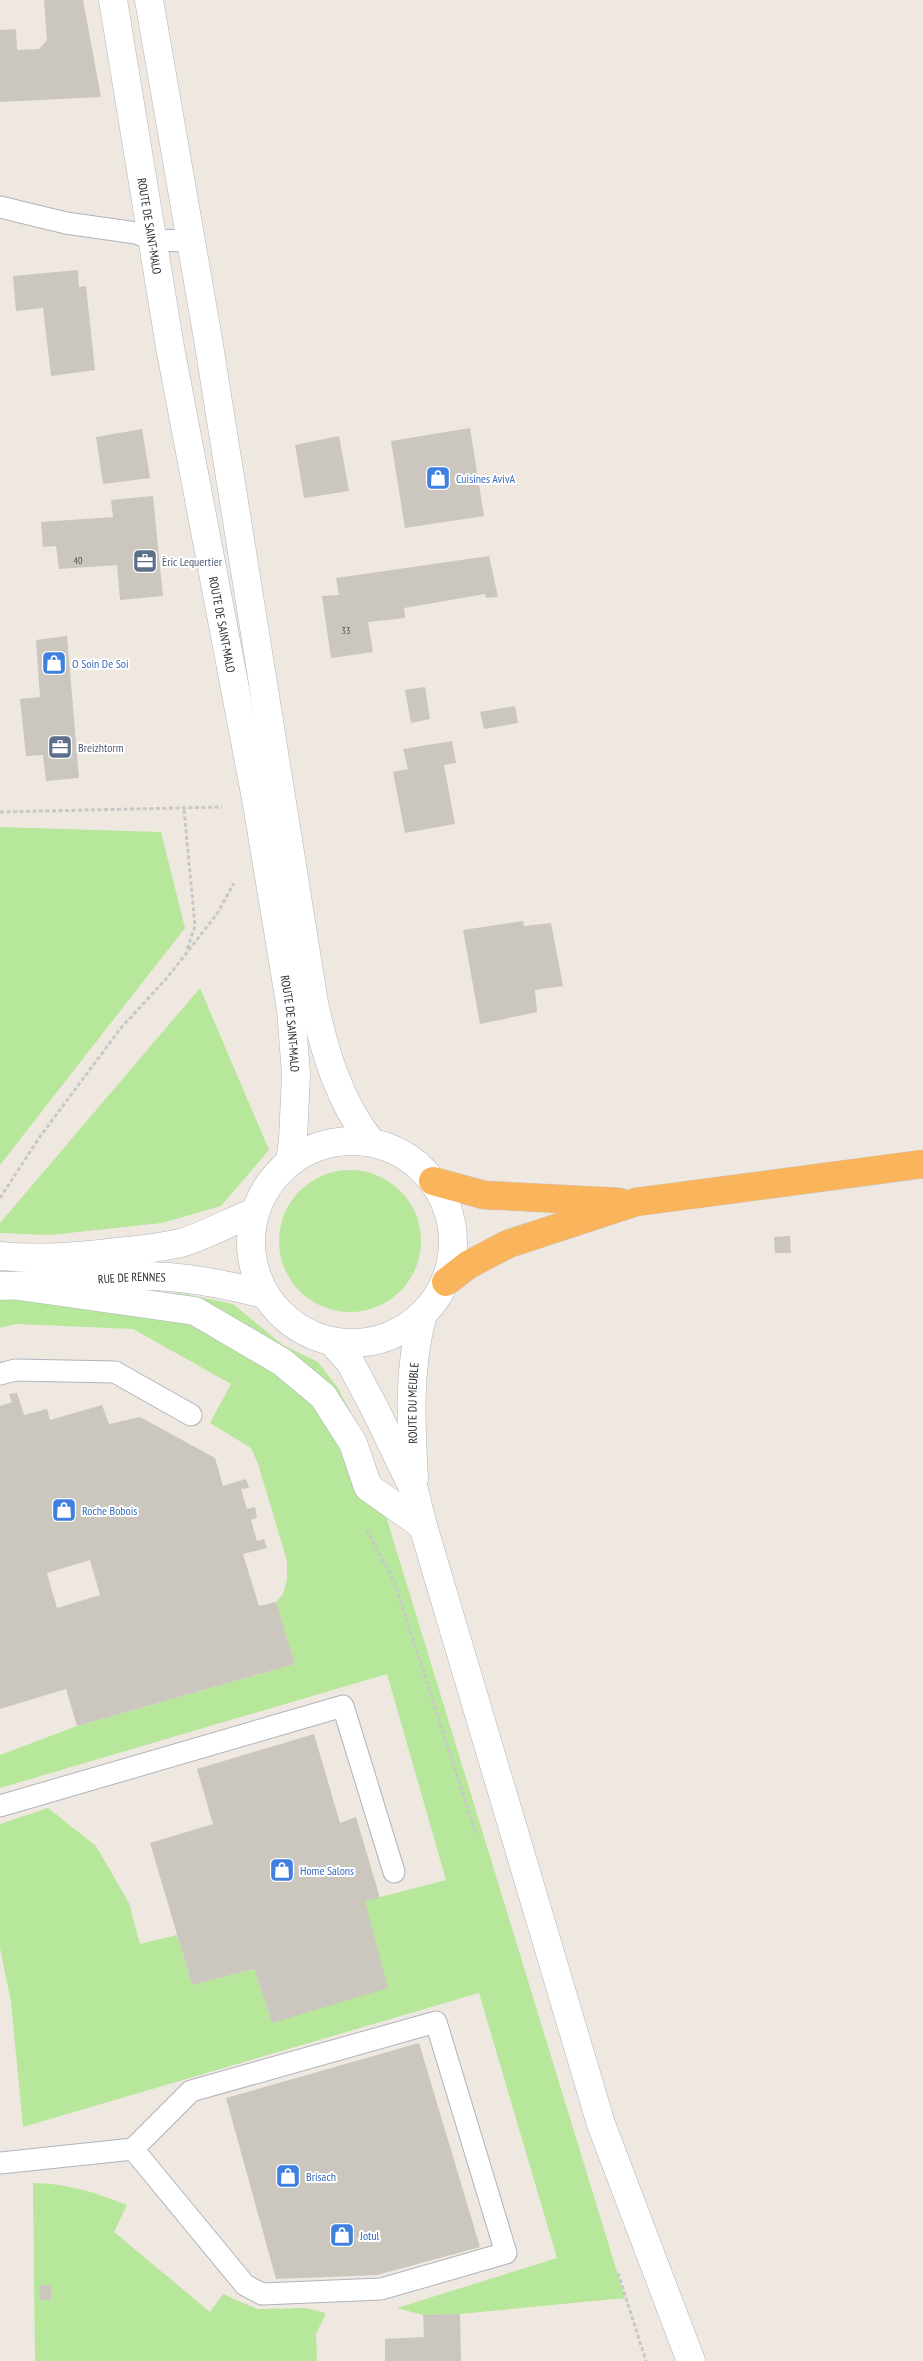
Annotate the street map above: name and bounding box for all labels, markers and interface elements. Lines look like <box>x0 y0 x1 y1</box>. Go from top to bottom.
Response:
street label: ROUTE DE SAINT-MALO <box>135 177 165 276</box>
shop icon: Cuisines AvivA <box>425 465 451 491</box>
place label: Cuisines AvivA <box>456 471 516 486</box>
office icon: Èric Lequertier <box>132 548 158 574</box>
house number: 40 <box>74 554 83 567</box>
place label: Èric Lequertier <box>162 554 223 569</box>
street label: ROUTE DE SAINT-MALO <box>206 575 239 674</box>
house number: 33 <box>342 624 351 637</box>
shop icon: O Soin De Soi <box>41 650 67 676</box>
place label: O Soin De Soi <box>72 656 129 671</box>
office icon: Breizhtorm <box>47 734 73 760</box>
place label: Breizhtorm <box>78 740 124 755</box>
street label: ROUTE DE SAINT-MALO <box>278 974 303 1073</box>
street label: RUE DE RENNES <box>97 1268 166 1286</box>
street label: ROUTE DU MEUBLE <box>404 1362 421 1444</box>
shop icon: Roche Bobois <box>51 1497 77 1523</box>
place label: Roche Bobois <box>82 1503 137 1518</box>
shop icon: Home Salons <box>269 1857 295 1883</box>
place label: Home Salons <box>300 1863 354 1878</box>
shop icon: Brisach <box>275 2163 301 2189</box>
place label: Brisach <box>306 2169 336 2184</box>
shop icon: Jotul <box>329 2222 355 2248</box>
place label: Jotul <box>359 2228 380 2243</box>

